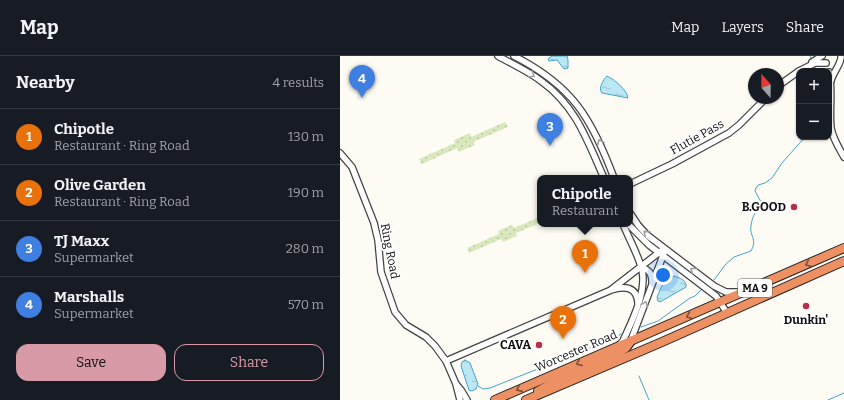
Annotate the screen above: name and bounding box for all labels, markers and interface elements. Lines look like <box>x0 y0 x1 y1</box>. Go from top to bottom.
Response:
text: Map <box>20 16 59 39</box>
text: Map <box>671 19 699 36</box>
text: Layers <box>721 19 764 36</box>
text: Share <box>786 19 824 36</box>
pin: 4 <box>349 65 375 98</box>
north arrow <box>748 68 784 104</box>
map controls <box>796 68 832 140</box>
button: + <box>796 68 832 104</box>
one-way arrow <box>528 70 535 77</box>
text: Nearby <box>16 72 75 93</box>
text: 4 results <box>272 75 324 90</box>
button: − <box>796 104 832 140</box>
pin: 3 <box>537 113 563 146</box>
street label: Flutie Pass <box>668 116 727 157</box>
text: Chipotle <box>54 120 114 138</box>
text: 1 <box>26 129 32 144</box>
text: 130 m <box>288 129 324 144</box>
text: Restaurant · Ring Road <box>54 138 190 153</box>
one-way arrow <box>597 138 605 146</box>
popup <box>537 175 633 227</box>
text: Olive Garden <box>54 176 146 194</box>
text: 2 <box>25 185 33 200</box>
text: 190 m <box>288 185 324 200</box>
text: Chipotle <box>552 185 612 203</box>
text: Restaurant · Ring Road <box>54 194 190 209</box>
place label: B.GOOD <box>742 200 786 214</box>
marker: B.GOOD <box>789 202 799 212</box>
text: Restaurant <box>552 203 618 218</box>
street label: Ring Road <box>378 222 402 280</box>
one-way arrow <box>643 230 651 238</box>
text: TJ Maxx <box>54 232 109 250</box>
pin: 1 <box>572 240 598 273</box>
text: 3 <box>25 241 33 256</box>
text: 280 m <box>286 241 324 256</box>
text: Supermarket <box>54 250 134 265</box>
one-way arrow <box>805 259 813 267</box>
your location <box>653 265 673 285</box>
one-way arrow <box>691 268 698 275</box>
road number: MA 9 <box>738 279 772 297</box>
text: Marshalls <box>54 288 124 306</box>
text: 4 <box>25 297 33 312</box>
text: 570 m <box>288 297 324 312</box>
one-way arrow <box>641 301 649 308</box>
marker: Dunkin' <box>801 301 811 311</box>
text: Supermarket <box>54 306 134 321</box>
pin: 2 <box>550 306 576 339</box>
one-way arrow <box>686 311 694 319</box>
place label: Dunkin' <box>784 313 828 327</box>
street label: Worcester Road <box>533 327 619 375</box>
place label: CAVA <box>500 338 531 352</box>
marker: CAVA <box>534 340 544 350</box>
button: Save <box>16 344 166 381</box>
button: Share <box>174 344 324 381</box>
one-way arrow <box>576 358 583 366</box>
one-way arrow <box>516 384 523 392</box>

